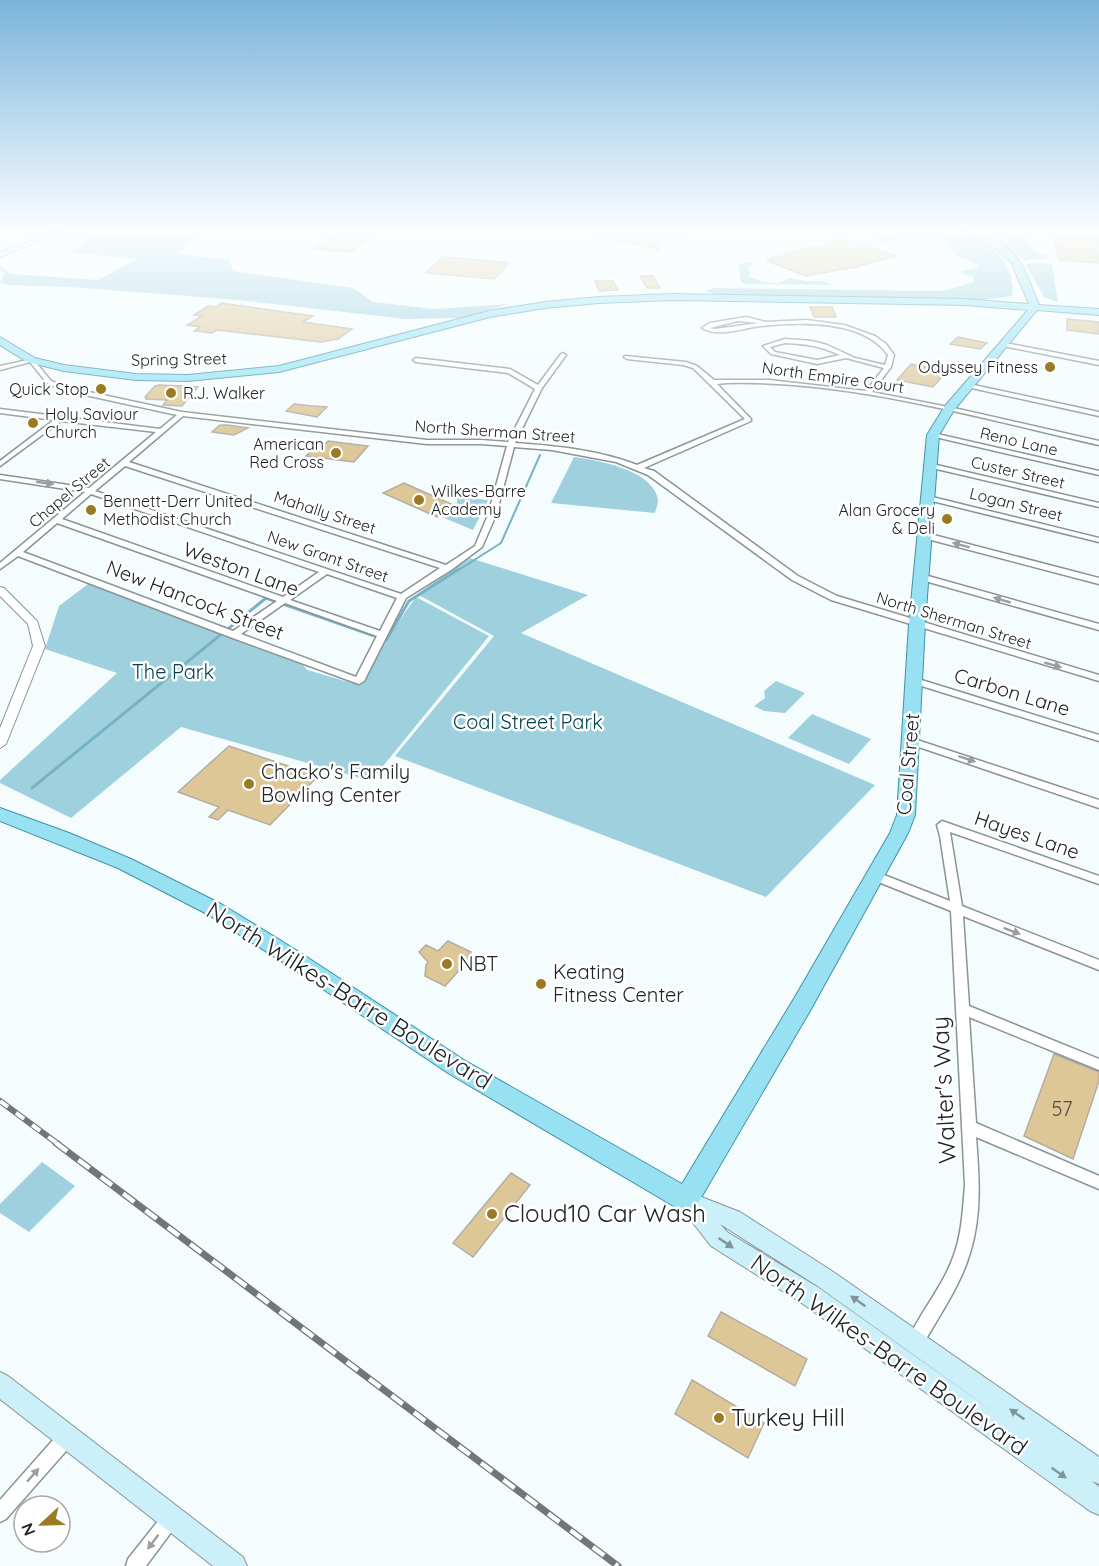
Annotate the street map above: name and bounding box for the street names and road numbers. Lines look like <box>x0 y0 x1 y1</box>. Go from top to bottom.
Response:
street label: Spring Street <box>131 348 227 370</box>
street label: North Empire Court <box>761 357 905 397</box>
street label: North Sherman Street <box>414 415 576 447</box>
street label: Reno Lane <box>978 422 1060 460</box>
street label: Custer Street <box>969 451 1067 493</box>
street label: Chapel Street <box>24 452 114 532</box>
street label: Logan Street <box>967 483 1065 525</box>
street label: Mahally Street <box>271 486 379 538</box>
street label: New Grant Street <box>265 526 391 586</box>
street label: Weston Lane <box>180 536 302 601</box>
street label: New Hancock Street <box>103 554 288 645</box>
street label: North Sherman Street <box>874 587 1034 653</box>
street label: Carbon Lane <box>951 662 1073 721</box>
street label: Coal Street <box>891 712 924 816</box>
street label: Hayes Lane <box>971 805 1083 864</box>
street label: North Wilkes-Barre Boulevard <box>201 895 498 1096</box>
street label: Walter's Way <box>924 1016 962 1164</box>
street label: North Wilkes-Barre Boulevard <box>745 1247 1034 1461</box>

